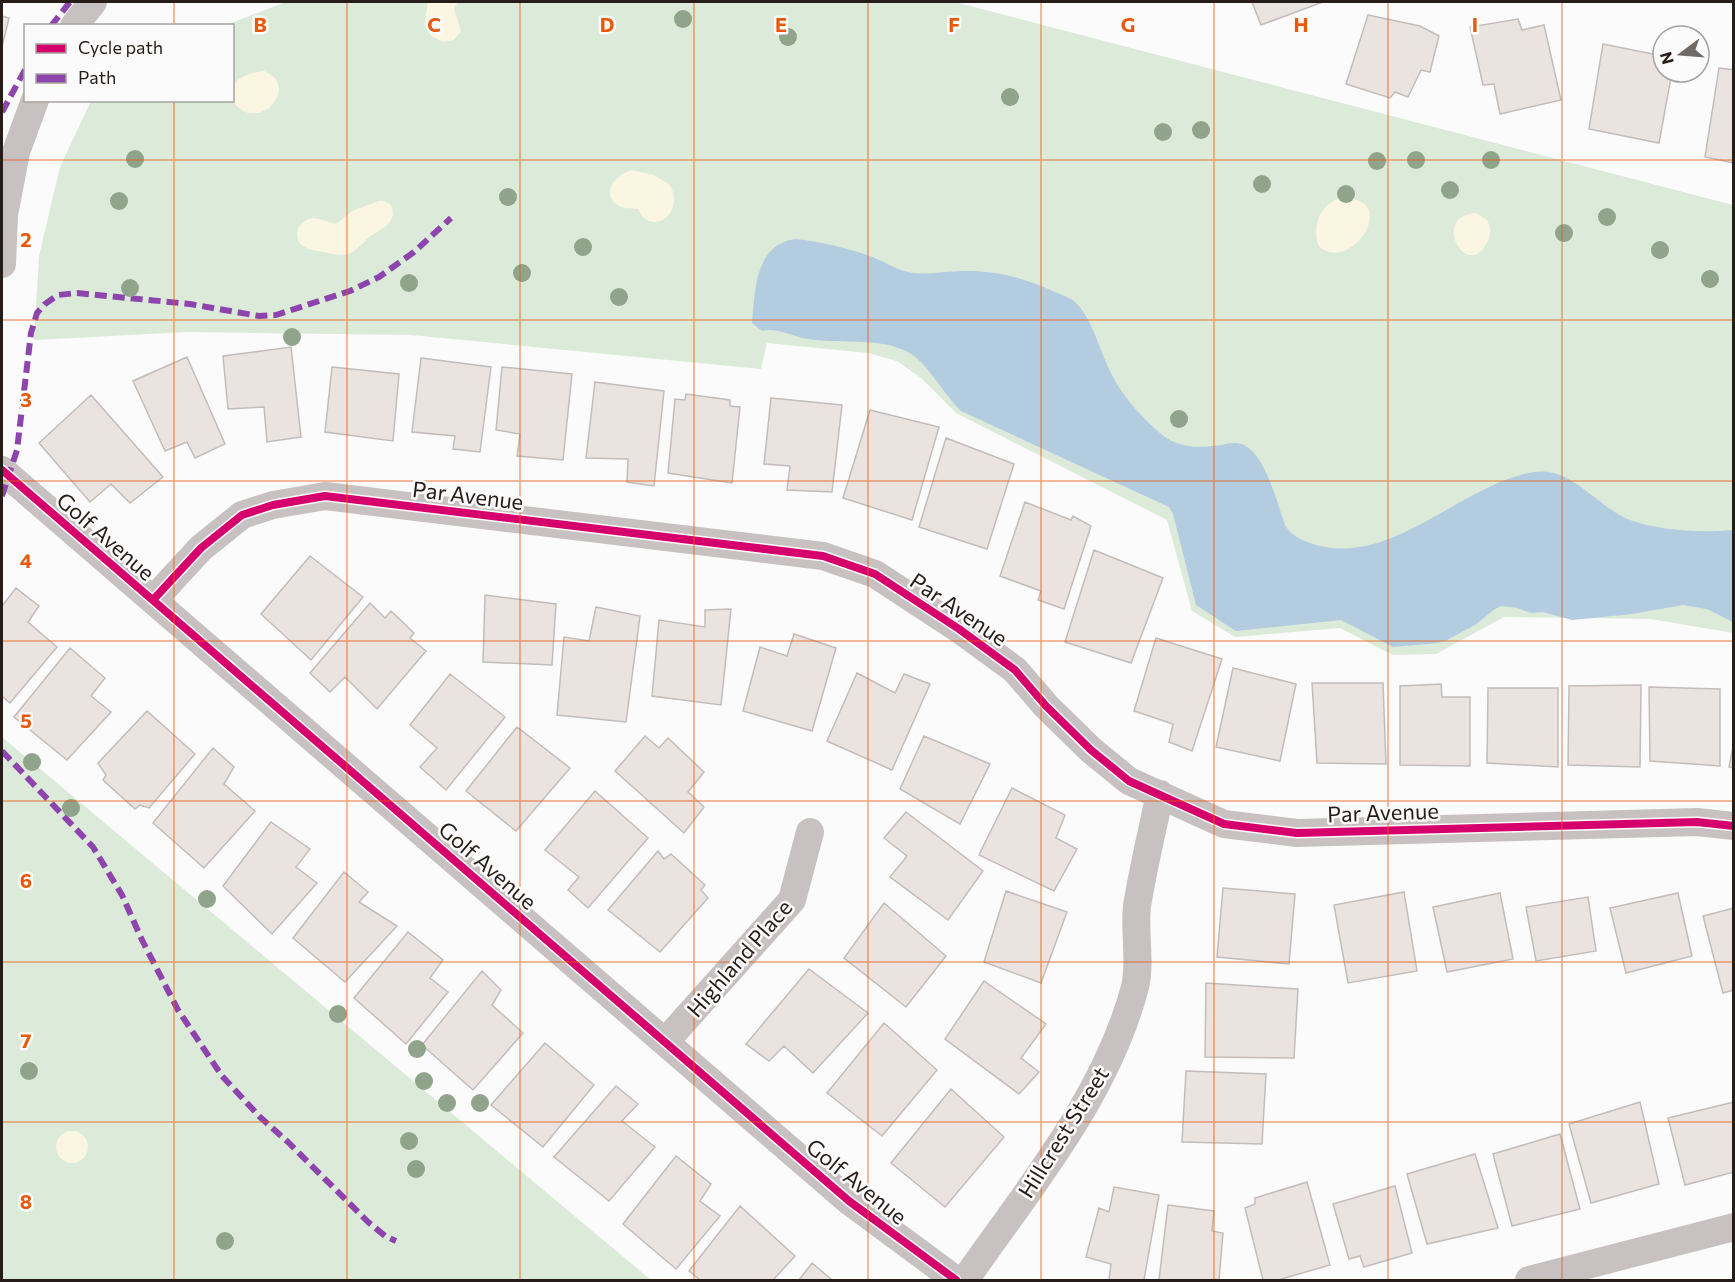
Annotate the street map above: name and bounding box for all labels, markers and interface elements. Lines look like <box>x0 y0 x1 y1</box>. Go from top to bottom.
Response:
text: B <box>253 12 267 36</box>
text: C <box>427 12 441 36</box>
text: D <box>600 12 614 36</box>
text: E <box>775 12 787 36</box>
text: F <box>948 12 960 36</box>
text: G <box>1121 12 1135 36</box>
text: H <box>1294 12 1309 36</box>
text: I <box>1472 12 1478 36</box>
legend <box>24 24 234 102</box>
north arrow <box>1651 24 1711 84</box>
text: Cycle path <box>78 36 163 58</box>
text: N <box>1655 50 1677 67</box>
text: Path <box>78 66 116 88</box>
text: 2 <box>20 227 32 251</box>
text: 3 <box>20 387 32 411</box>
street label: Par Avenue <box>411 475 525 515</box>
street label: Golf Avenue <box>51 486 161 586</box>
text: 4 <box>20 548 32 572</box>
street label: Par Avenue <box>905 567 1013 651</box>
text: 5 <box>20 708 32 732</box>
street label: Par Avenue <box>1327 797 1439 827</box>
street label: Golf Avenue <box>433 815 543 915</box>
text: 6 <box>20 868 32 892</box>
street label: Highland Place <box>681 894 797 1022</box>
text: 7 <box>21 1028 32 1052</box>
street label: Hillcrest Street <box>1012 1061 1114 1203</box>
street label: Golf Avenue <box>801 1132 913 1230</box>
text: 8 <box>20 1189 32 1213</box>

